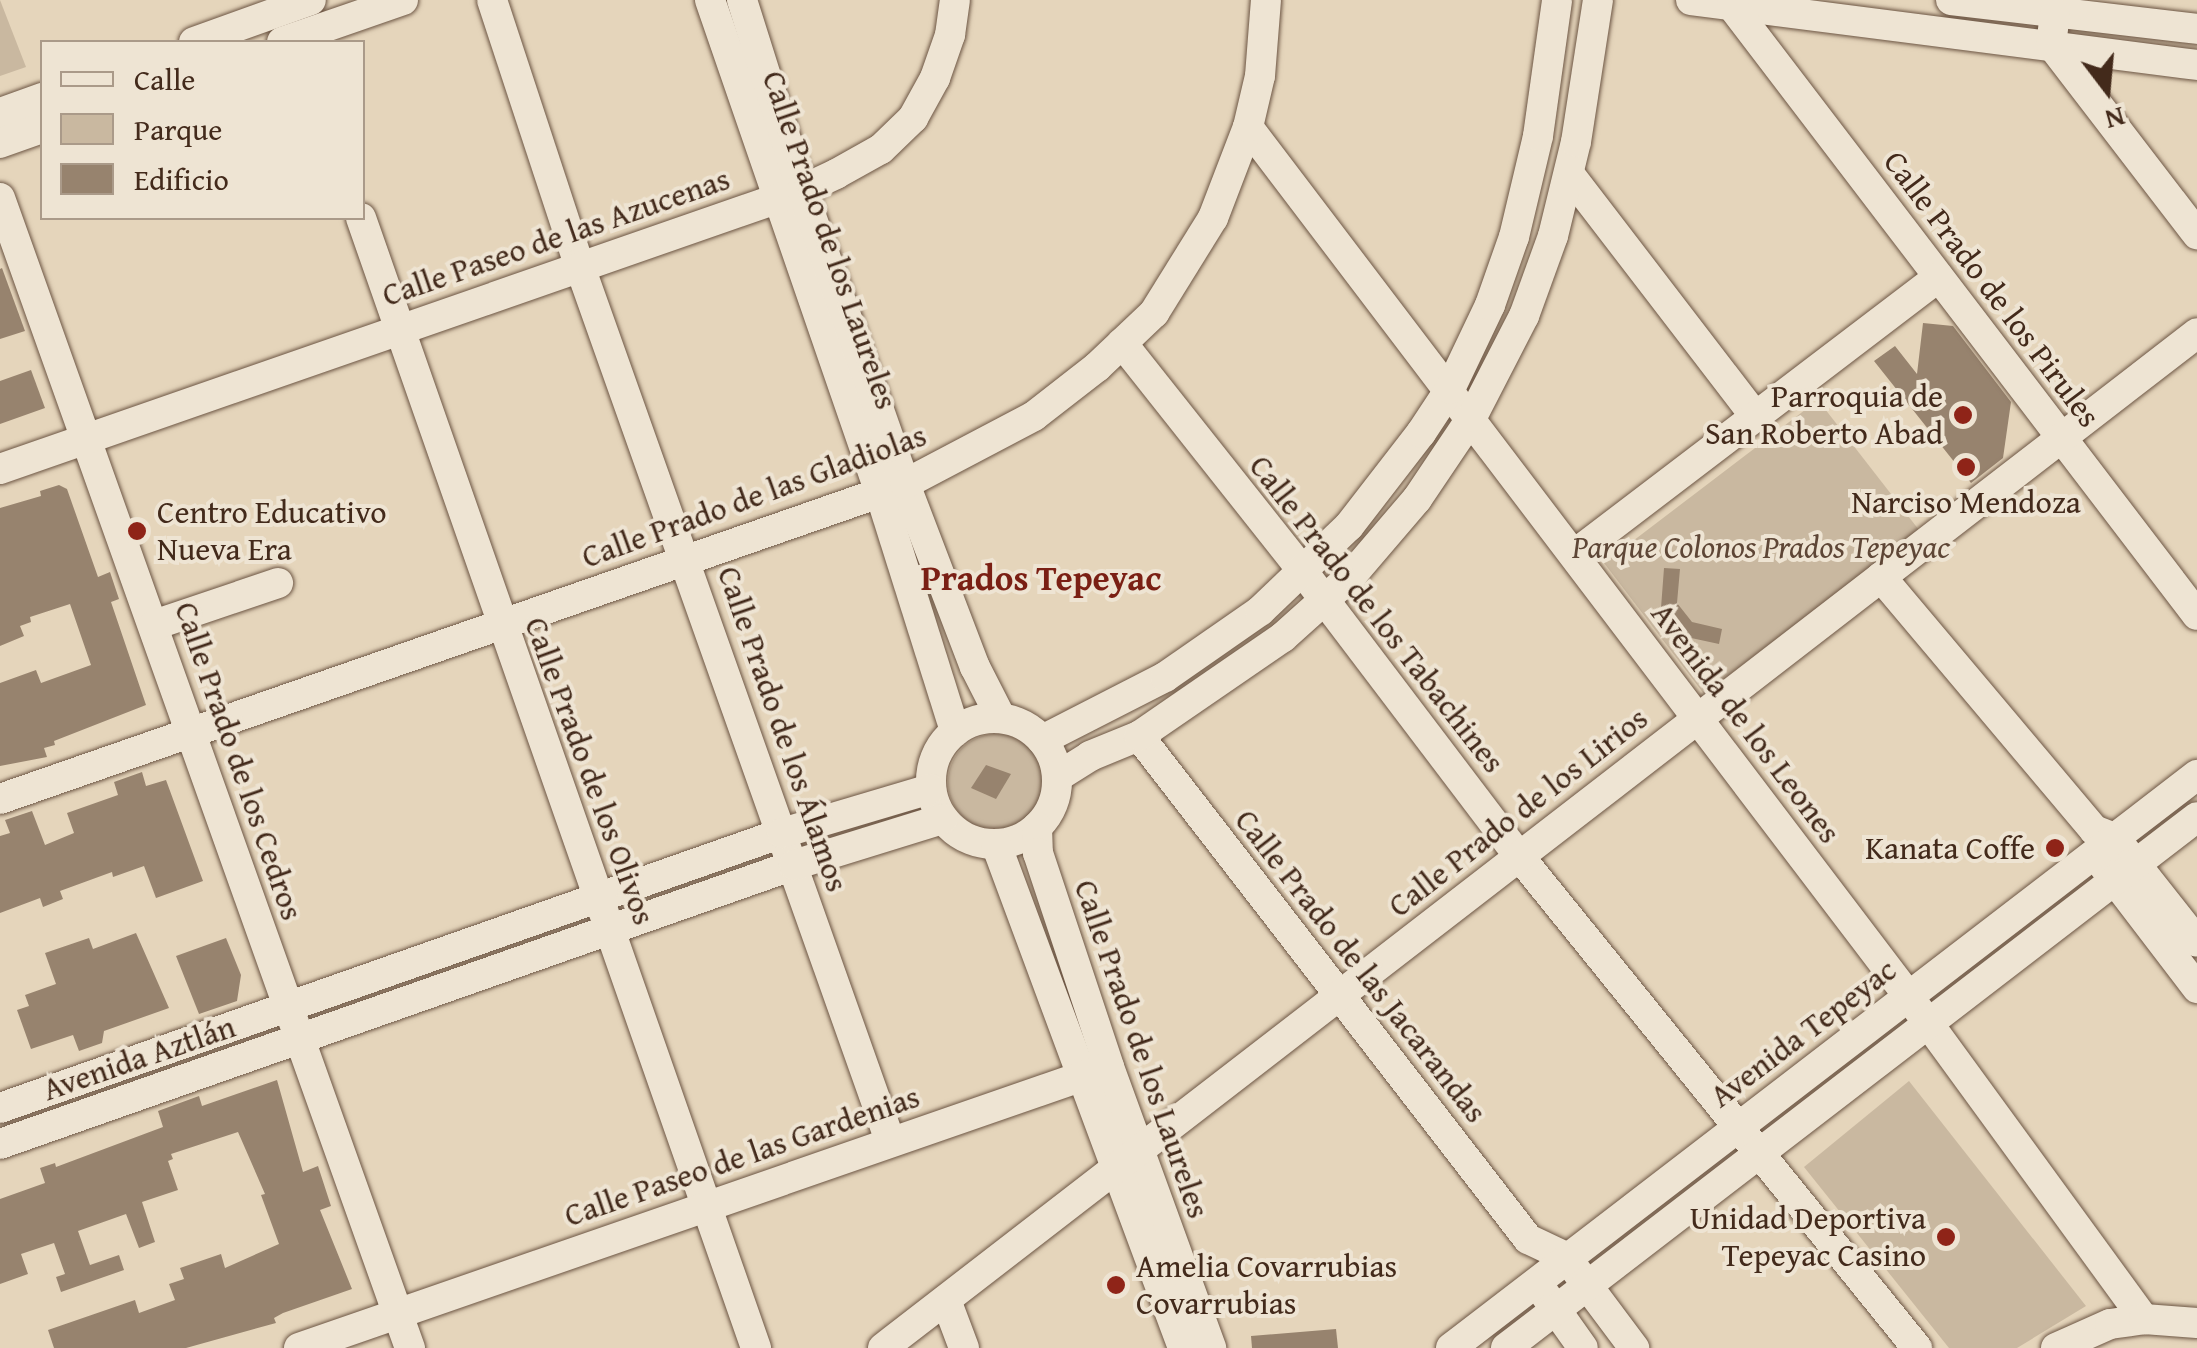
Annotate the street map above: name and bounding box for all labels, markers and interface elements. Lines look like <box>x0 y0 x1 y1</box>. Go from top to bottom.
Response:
legend <box>40 40 365 220</box>
north arrow <box>2057 40 2157 140</box>
text: Calle <box>134 57 195 101</box>
street label: Calle Prado de los Laureles <box>754 66 906 414</box>
text: N <box>2101 97 2130 142</box>
text: Parque <box>134 107 222 151</box>
street label: Calle Prado de los Pirules <box>1876 143 2108 435</box>
text: Edificio <box>134 157 229 201</box>
street label: Calle Paseo de las Azucenas <box>377 159 735 315</box>
place label: Parroquia de San Roberto Abad <box>1705 378 1943 453</box>
marker: Parroquia de San Roberto Abad <box>1952 404 1974 426</box>
street label: Calle Prado de las Gladiolas <box>577 416 931 576</box>
street label: Calle Prado de los Tabachines <box>1241 448 1513 780</box>
marker: Narciso Mendoza <box>1955 456 1977 478</box>
place label: Narciso Mendoza <box>1851 483 2081 521</box>
place label: Centro Educativo Nueva Era <box>157 494 387 569</box>
marker: Centro Educativo Nueva Era <box>126 520 148 542</box>
park label: Parque Colonos Prados Tepeyac <box>1572 528 1950 566</box>
district label: Prados Tepeyac <box>921 557 1161 599</box>
street label: Calle Prado de los Álamos <box>709 561 857 897</box>
street label: Avenida de los Leones <box>1643 595 1849 851</box>
street label: Calle Prado de los Cedros <box>167 597 311 925</box>
street label: Calle Prado de los Olivos <box>517 612 663 930</box>
street label: Calle Prado de los Lirios <box>1381 699 1655 925</box>
street label: Calle Prado de las Jacarandas <box>1227 802 1495 1130</box>
place label: Kanata Coffe <box>1865 829 2035 867</box>
marker: Kanata Coffe <box>2044 837 2066 859</box>
street label: Calle Prado de los Laureles <box>1066 875 1218 1223</box>
street label: Avenida Tepeyac <box>1702 951 1904 1115</box>
street label: Avenida Aztlán <box>38 1007 240 1109</box>
street label: Calle Paseo de las Gardenias <box>560 1077 924 1235</box>
place label: Unidad Deportiva Tepeyac Casino <box>1690 1200 1926 1275</box>
marker: Unidad Deportiva Tepeyac Casino <box>1935 1226 1957 1248</box>
place label: Amelia Covarrubias Covarrubias <box>1136 1248 1397 1323</box>
marker: Amelia Covarrubias Covarrubias <box>1105 1274 1127 1296</box>

